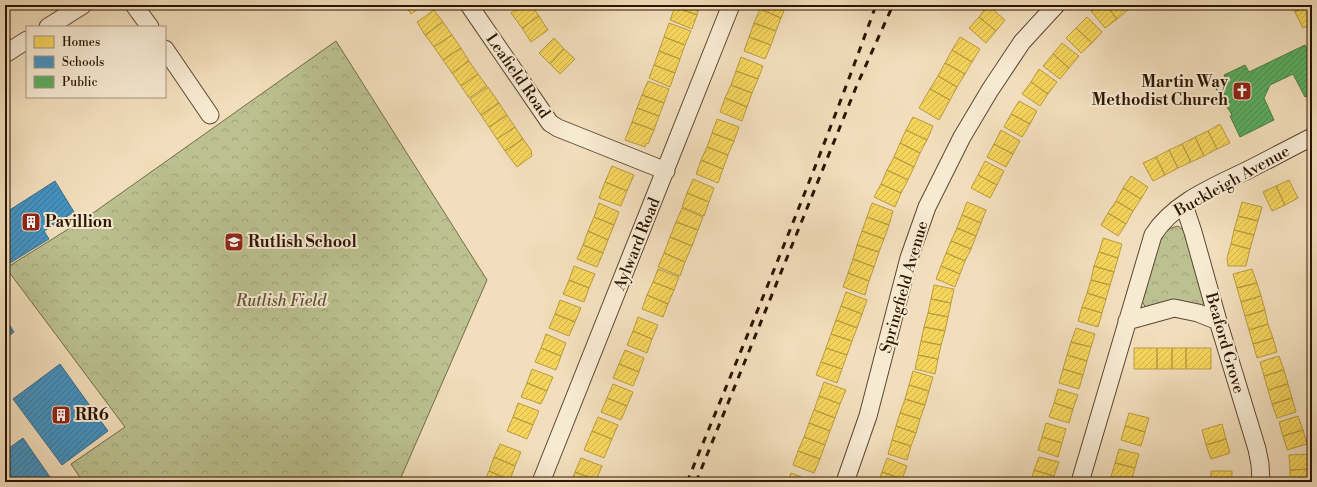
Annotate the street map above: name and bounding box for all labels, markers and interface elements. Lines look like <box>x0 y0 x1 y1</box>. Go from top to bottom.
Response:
legend <box>26 26 166 98</box>
street label: Leafield Road <box>481 30 555 122</box>
text: Homes <box>62 35 100 50</box>
text: Schools <box>62 55 104 70</box>
place label: Martin Way Methodist Church <box>1092 72 1229 110</box>
text: Public <box>62 75 98 90</box>
church icon: Martin Way Methodist Church <box>1231 80 1253 102</box>
street label: Buckleigh Avenue <box>1170 141 1293 221</box>
street label: Aylward Road <box>609 195 665 294</box>
building icon: Pavillion <box>20 211 42 233</box>
place label: Pavillion <box>45 212 112 232</box>
street label: Springfield Avenue <box>876 219 932 355</box>
school or university icon: Rutlish School <box>223 231 245 253</box>
place label: Rutlish School <box>248 232 358 252</box>
street label: Beaford Grove <box>1201 289 1249 396</box>
park label: Rutlish Field <box>235 291 327 311</box>
building icon: RR6 <box>50 404 72 426</box>
place label: RR6 <box>75 405 109 425</box>

